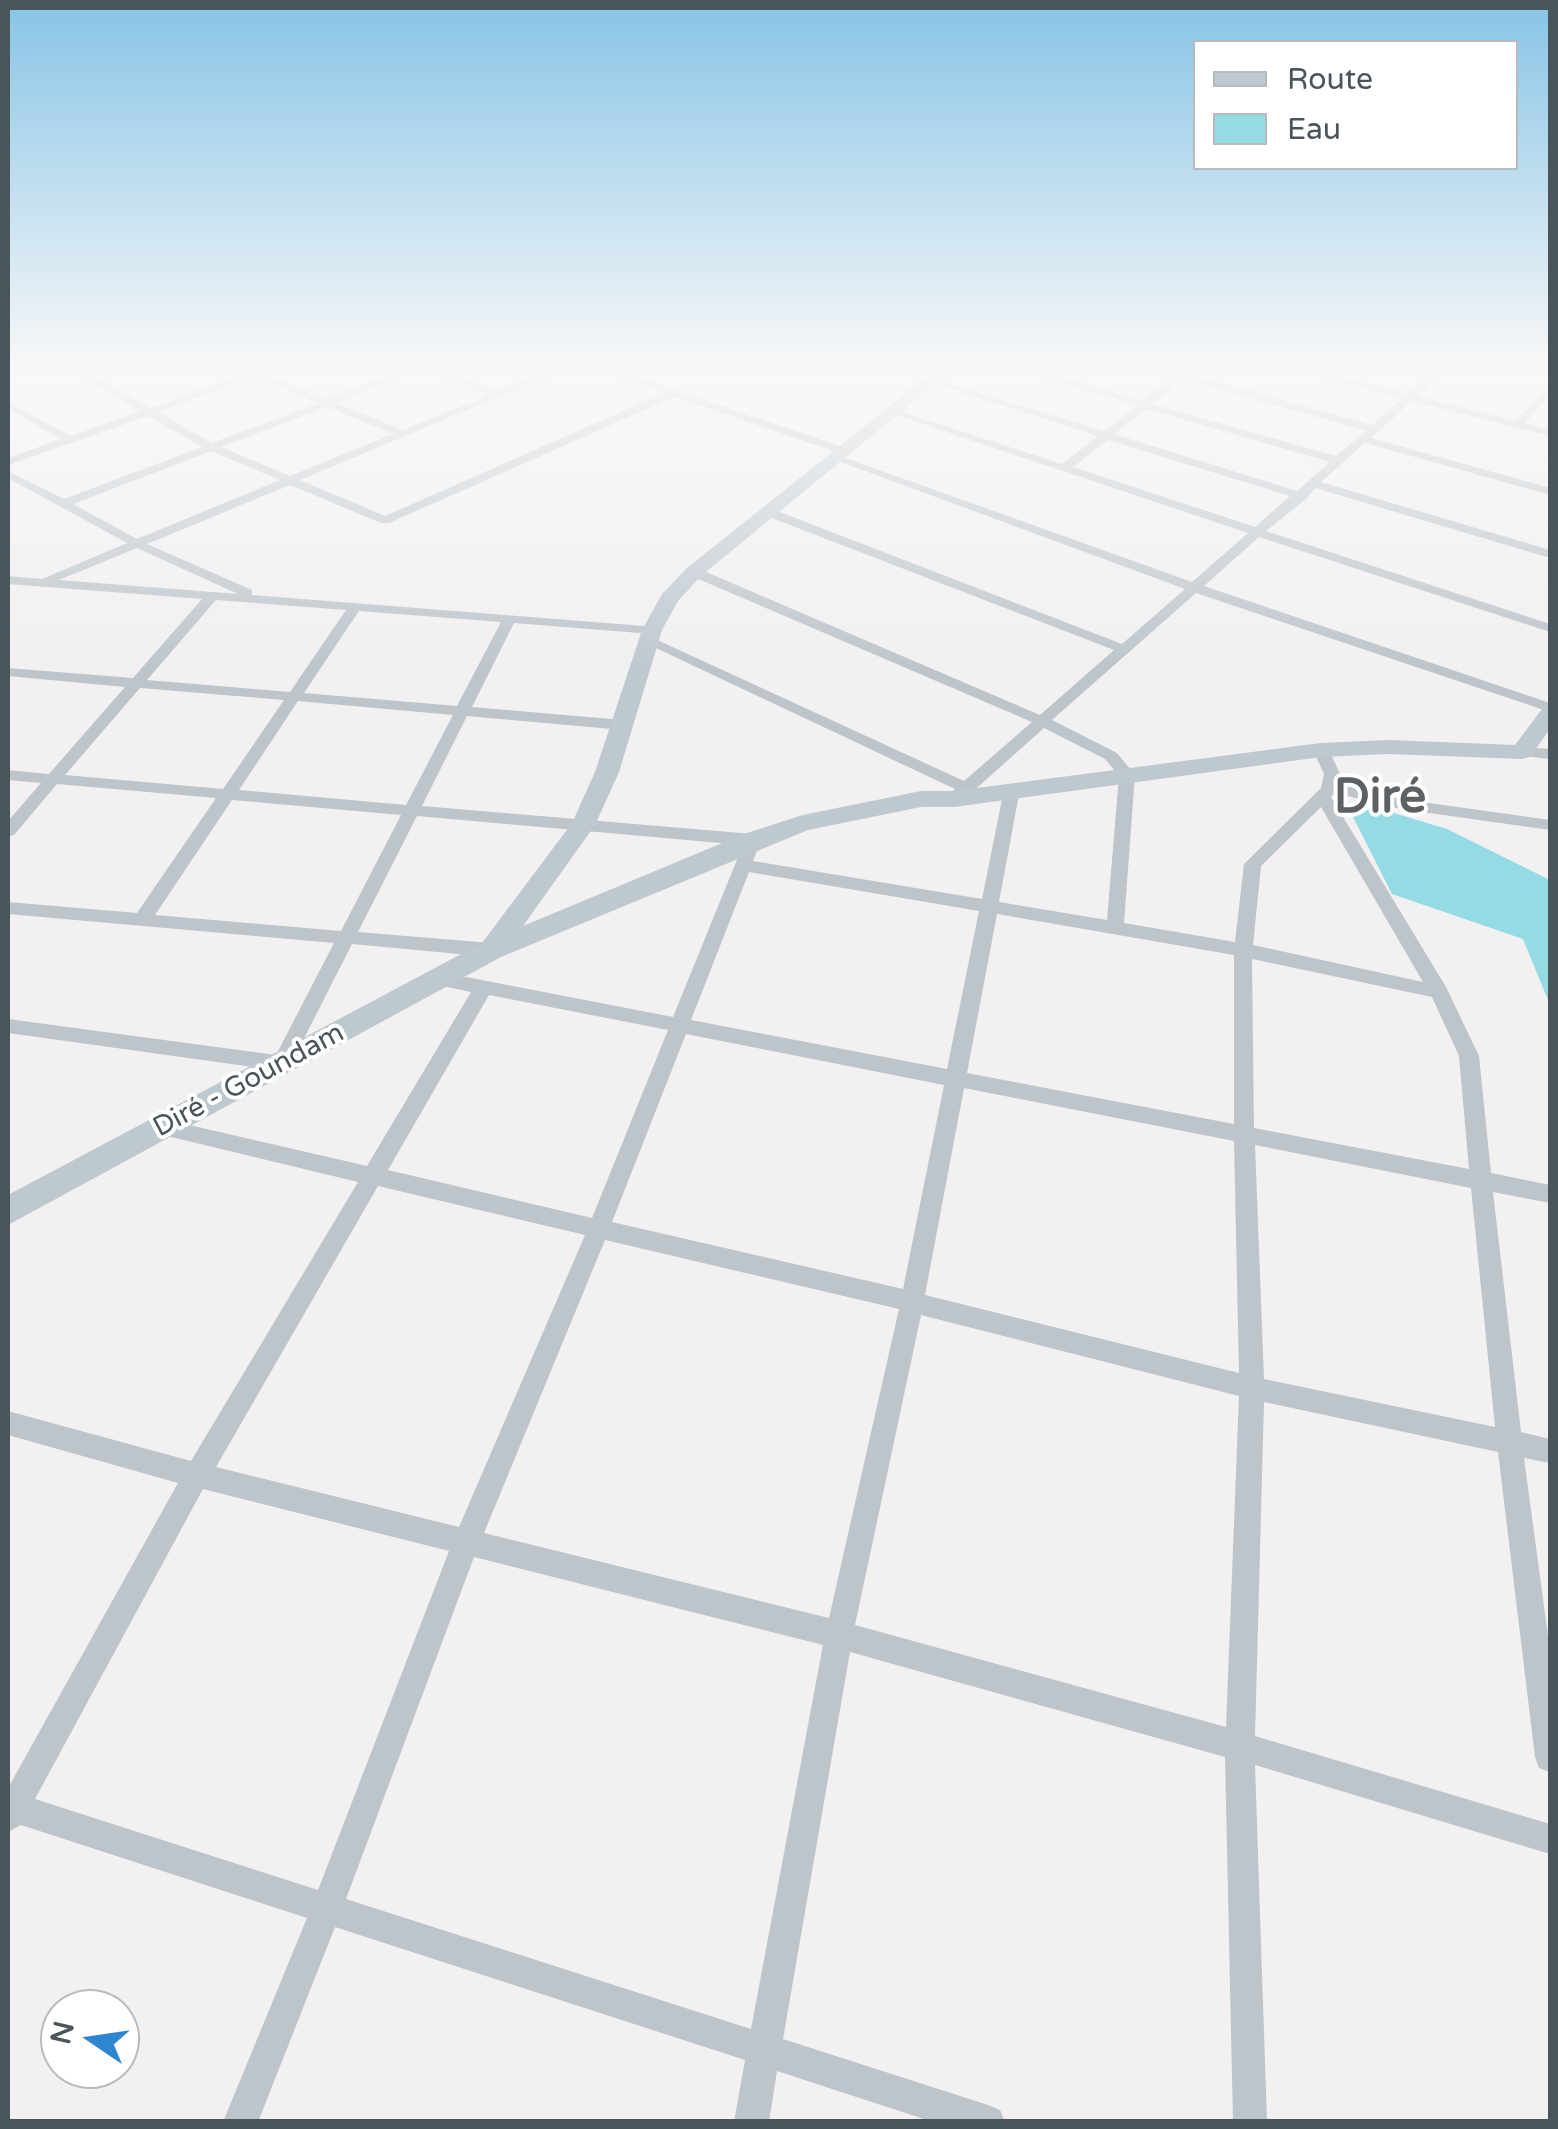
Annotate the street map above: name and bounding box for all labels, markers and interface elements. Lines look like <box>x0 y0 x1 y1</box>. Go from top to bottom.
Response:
legend <box>1193 40 1518 170</box>
text: Route <box>1287 61 1373 98</box>
text: Eau <box>1287 111 1341 148</box>
district label: Diré <box>1334 770 1426 828</box>
street label: Diré - Goundam <box>148 1017 350 1145</box>
north arrow <box>40 1989 140 2089</box>
text: N <box>44 2018 82 2047</box>

